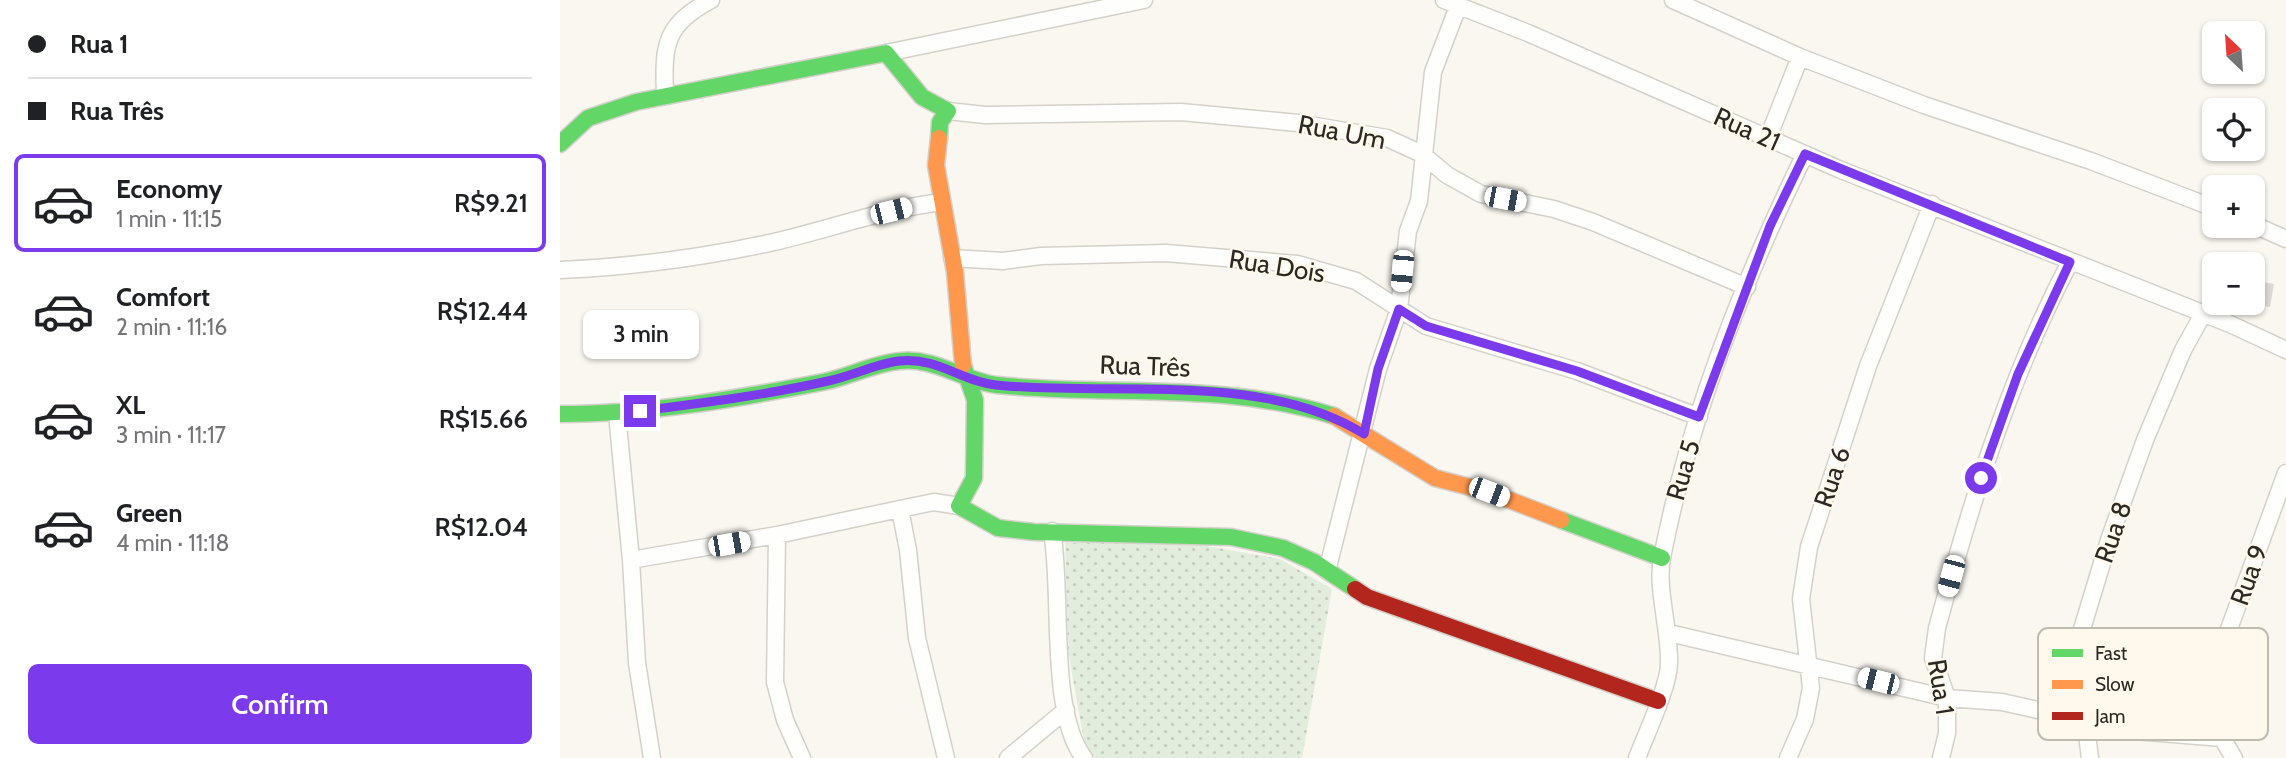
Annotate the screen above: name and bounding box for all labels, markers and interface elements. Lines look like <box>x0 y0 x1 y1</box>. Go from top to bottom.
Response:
north arrow <box>2202 21 2264 84</box>
map controls <box>2202 21 2265 315</box>
text: Rua 1 <box>70 28 129 60</box>
text: Rua Três <box>70 95 164 127</box>
button: locate <box>2202 98 2265 161</box>
street label: Rua 21 <box>1709 100 1785 158</box>
street label: Rua Um <box>1295 108 1389 156</box>
icon: car <box>32 172 95 235</box>
text: Economy <box>116 173 222 205</box>
button: + <box>2202 175 2265 238</box>
car <box>1483 185 1528 213</box>
text: R$9.21 <box>454 187 528 219</box>
car <box>869 196 914 226</box>
text: 1 min · 11:15 <box>116 205 222 233</box>
street label: Rua Dois <box>1227 243 1327 289</box>
car <box>1390 249 1415 293</box>
button: − <box>2202 252 2265 315</box>
icon: car <box>32 280 95 343</box>
text: Comfort <box>116 281 210 313</box>
text: R$12.44 <box>437 295 528 327</box>
callout: 3 min <box>582 310 698 358</box>
text: 2 min · 11:16 <box>116 313 227 341</box>
text: 3 min <box>613 320 669 348</box>
street label: Rua Três <box>1099 348 1191 384</box>
icon: car <box>32 388 95 451</box>
text: XL <box>116 389 145 421</box>
route end <box>624 395 656 427</box>
text: R$15.66 <box>439 403 528 435</box>
text: 3 min · 11:17 <box>116 421 226 449</box>
street label: Rua 5 <box>1659 436 1707 504</box>
street label: Rua 6 <box>1807 442 1857 512</box>
route start <box>1965 462 1997 494</box>
car <box>1466 475 1513 509</box>
icon: car <box>32 496 95 559</box>
text: Green <box>116 497 183 529</box>
street label: Rua 8 <box>2088 497 2138 567</box>
text: R$12.04 <box>435 511 528 543</box>
text: 4 min · 11:18 <box>116 529 229 557</box>
car <box>707 530 752 558</box>
street label: Rua 9 <box>2223 540 2275 610</box>
car <box>1936 553 1967 599</box>
legend <box>2038 628 2268 740</box>
text: Fast <box>2095 642 2128 665</box>
street label: Rua 1 <box>1921 657 1961 717</box>
button: Confirm <box>28 664 532 744</box>
car <box>1856 666 1901 696</box>
text: Slow <box>2095 673 2135 696</box>
text: Jam <box>2094 705 2125 728</box>

